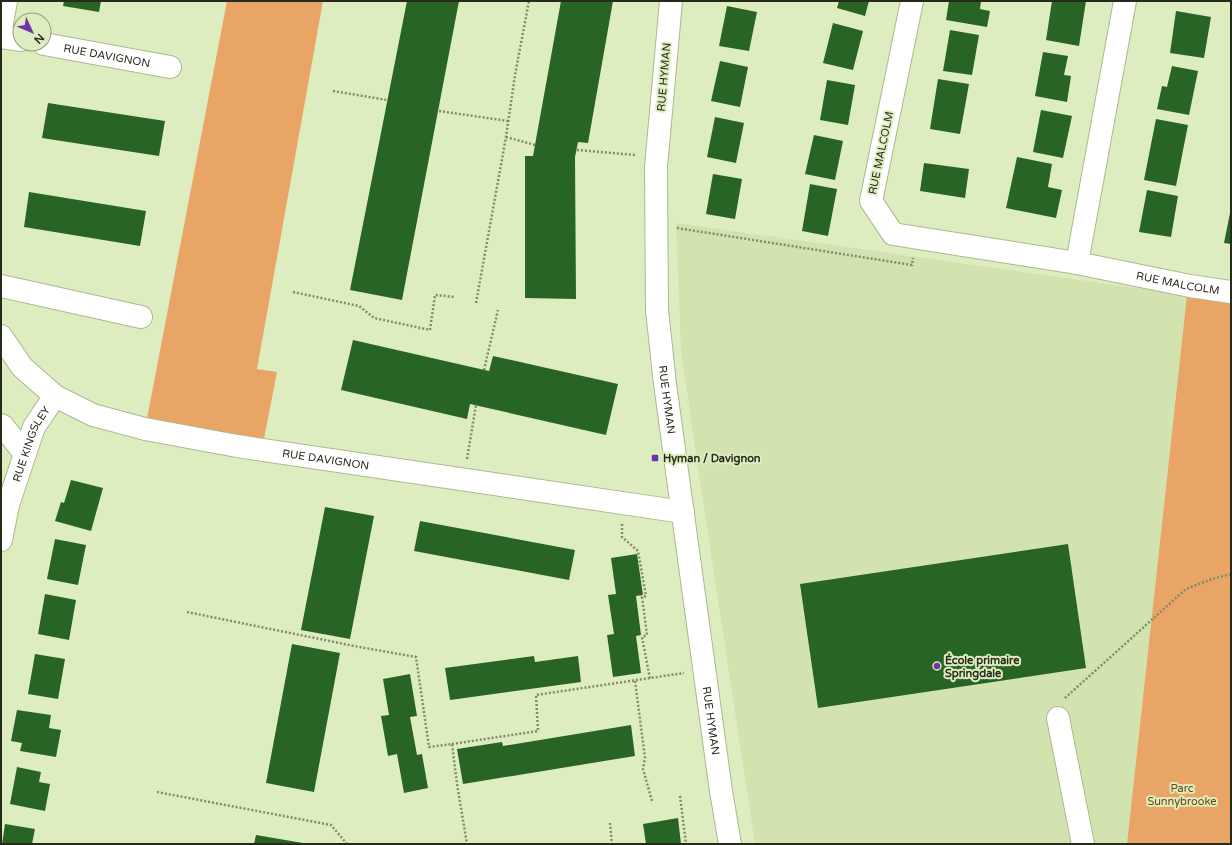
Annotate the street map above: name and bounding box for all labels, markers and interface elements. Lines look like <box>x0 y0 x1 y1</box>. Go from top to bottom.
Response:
north arrow <box>12 12 52 52</box>
text: N <box>31 31 47 46</box>
street label: RUE DAVIGNON <box>63 41 151 70</box>
street label: RUE HYMAN <box>655 42 673 112</box>
street label: RUE MALCOLM <box>866 110 896 196</box>
street label: RUE MALCOLM <box>1135 269 1221 297</box>
street label: RUE HYMAN <box>657 365 678 435</box>
street label: RUE KINGSLEY <box>10 404 53 484</box>
street label: RUE DAVIGNON <box>281 446 370 472</box>
place label: Hyman / Davignon <box>663 452 761 466</box>
marker: Hyman / Davignon <box>650 453 660 463</box>
place label: École primaire Springdale <box>945 653 1020 681</box>
marker: École primaire Springdale <box>932 661 942 671</box>
street label: RUE HYMAN <box>700 686 722 756</box>
park label: Parc Sunnybrooke <box>1147 782 1217 808</box>

